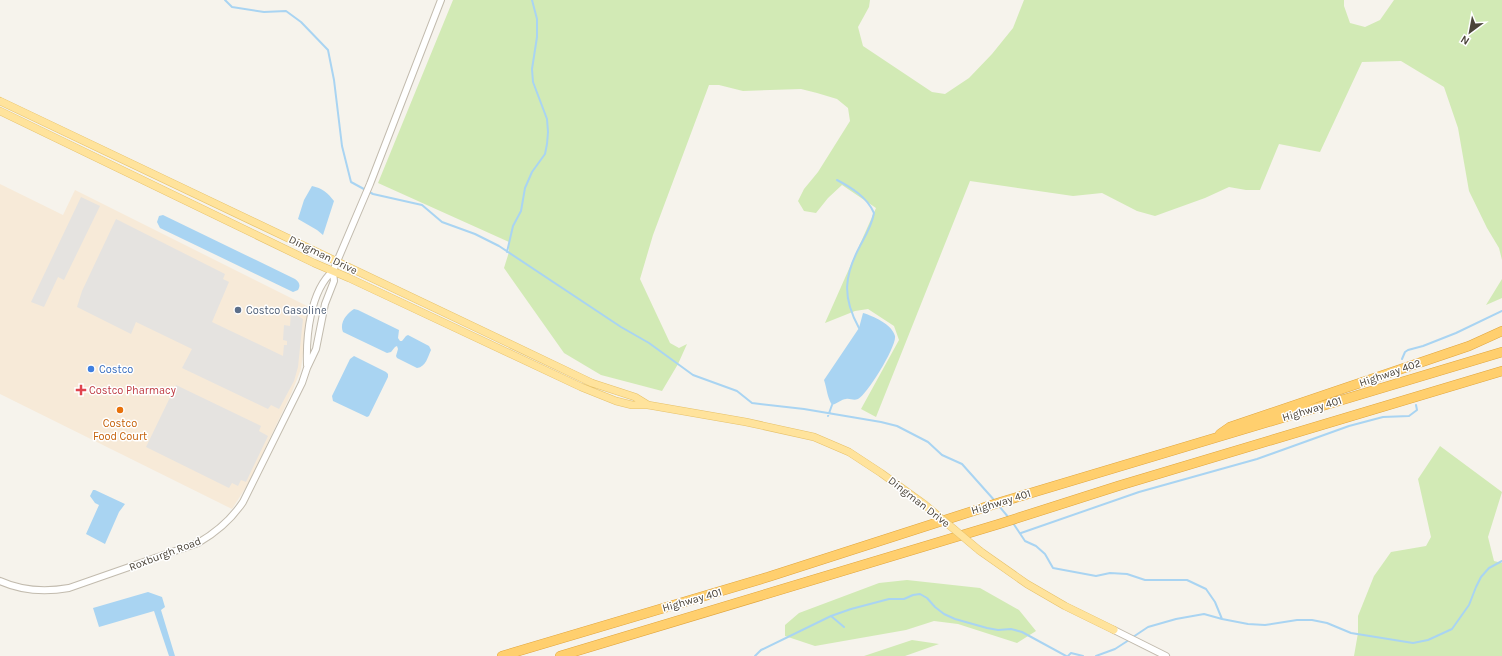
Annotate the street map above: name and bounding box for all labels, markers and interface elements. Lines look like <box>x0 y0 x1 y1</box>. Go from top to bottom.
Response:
north arrow <box>1450 12 1490 52</box>
text: N <box>1458 32 1472 48</box>
street label: Dingman Drive <box>287 233 360 277</box>
place label: Costco Gasoline <box>246 304 327 317</box>
marker: Costco Gasoline <box>233 305 243 315</box>
street label: Highway 402 <box>1357 356 1423 390</box>
place label: Costco <box>99 363 133 376</box>
marker: Costco <box>86 364 96 374</box>
place label: Costco Pharmacy <box>89 384 176 397</box>
marker: Costco Pharmacy <box>76 385 86 395</box>
street label: Highway 401 <box>1281 394 1343 424</box>
marker: Costco Food Court <box>115 405 125 415</box>
place label: Costco Food Court <box>93 417 147 443</box>
street label: Dingman Drive <box>886 474 953 530</box>
street label: Highway 401 <box>970 487 1032 517</box>
street label: Roxburgh Road <box>127 534 203 574</box>
street label: Highway 401 <box>661 585 723 615</box>

